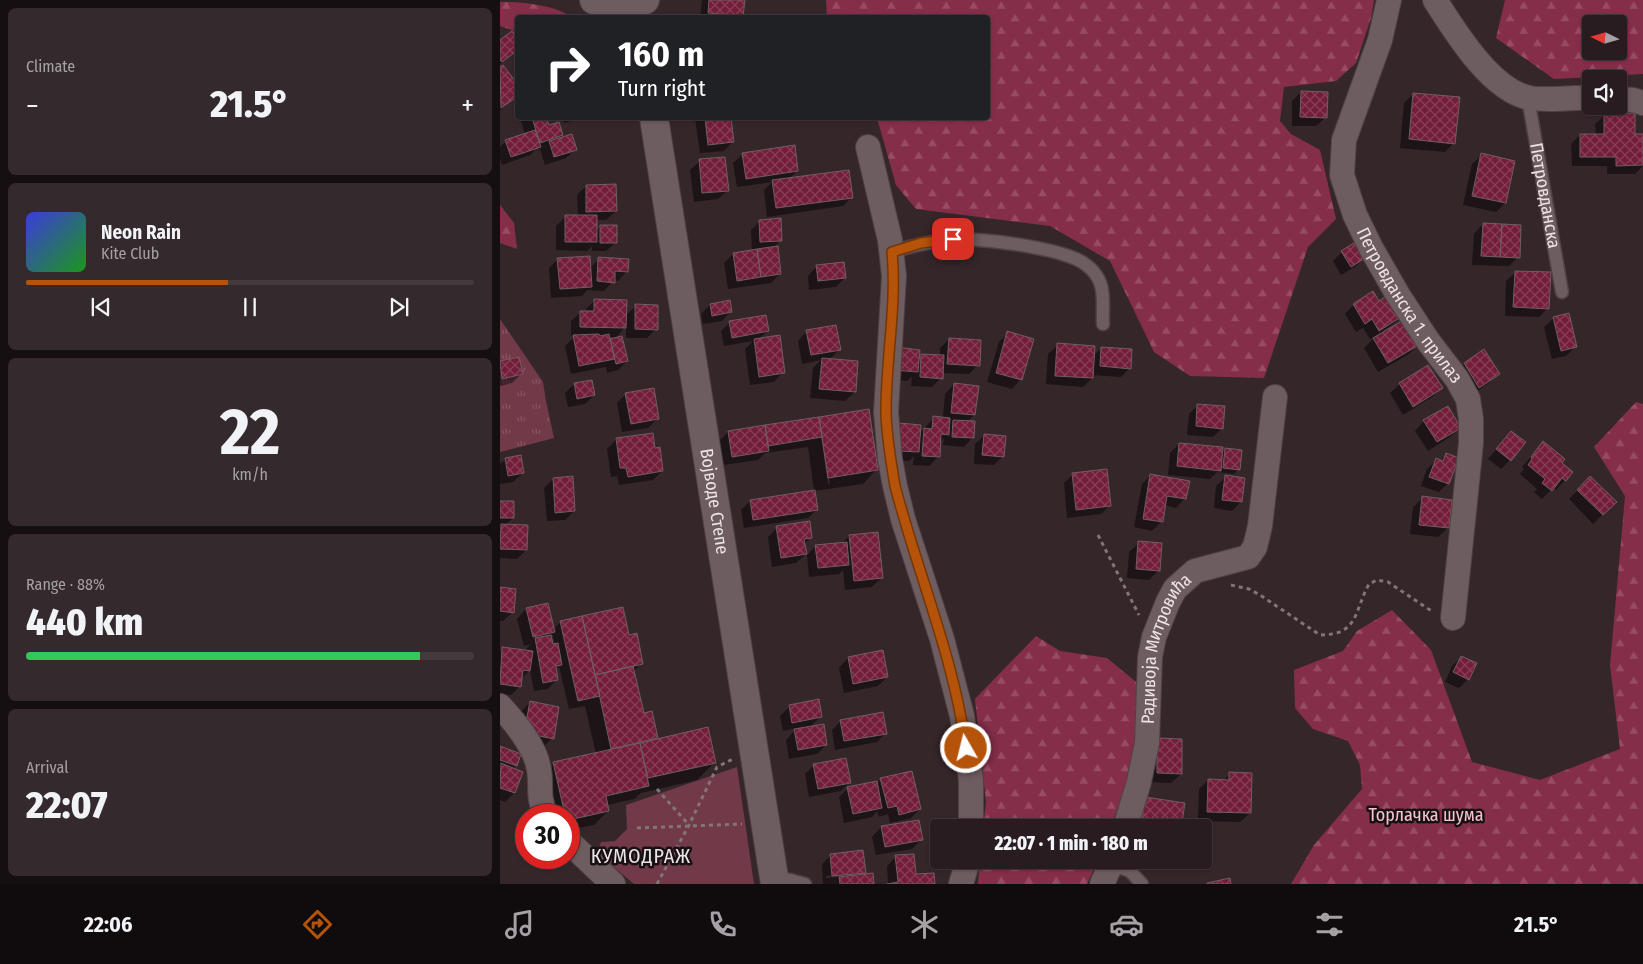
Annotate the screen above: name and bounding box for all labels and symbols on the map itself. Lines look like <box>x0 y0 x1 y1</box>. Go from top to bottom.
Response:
north arrow <box>1582 15 1628 60</box>
street label: Петровданска <box>1525 141 1565 250</box>
pin <box>932 218 974 260</box>
street label: Петровданска 1. прилаз <box>1352 224 1467 388</box>
street label: Војводе Степе <box>695 447 734 556</box>
street label: Радивоја Митровића <box>1137 569 1196 724</box>
position arrow <box>939 721 991 773</box>
speed limit sign: 30 <box>515 804 580 869</box>
park label: Торлачка шума <box>1369 804 1484 826</box>
district label: КУМОДРАЖ <box>591 844 691 868</box>

